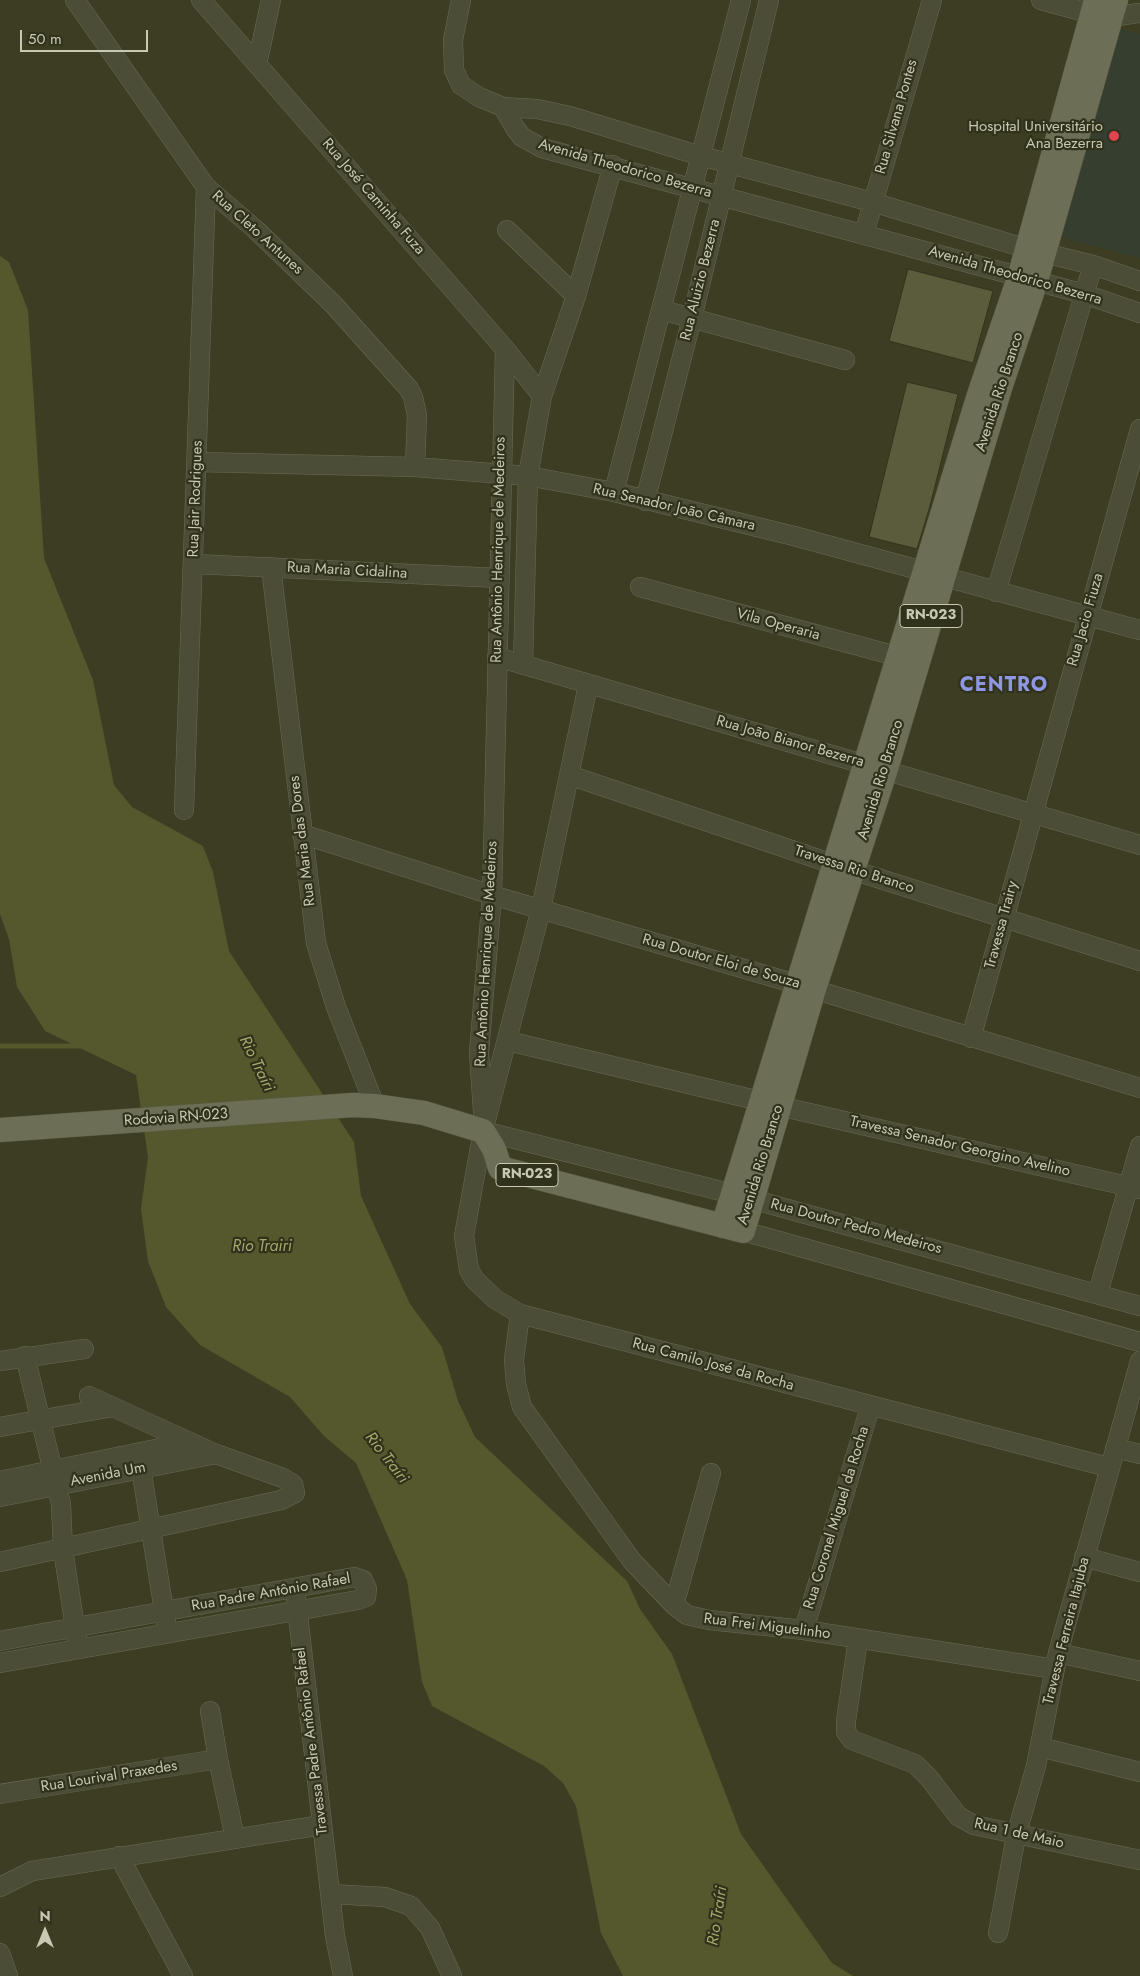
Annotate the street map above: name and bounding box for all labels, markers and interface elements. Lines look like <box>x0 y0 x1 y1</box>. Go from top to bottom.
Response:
scale bar <box>22 20 150 52</box>
text: 50 m <box>28 28 62 50</box>
street label: Rua Silvana Pontes <box>872 58 922 176</box>
place label: Hospital Universitário Ana Bezerra <box>968 118 1103 153</box>
marker: Hospital Universitário Ana Bezerra <box>1107 129 1121 143</box>
street label: Rua José Caminha Fuza <box>318 135 428 259</box>
street label: Avenida Theodorico Bezerra <box>536 136 714 202</box>
street label: Rua Cleto Antunes <box>208 187 306 279</box>
street label: Rua Aluizio Bezerra <box>677 217 725 343</box>
street label: Avenida Theodorico Bezerra <box>926 243 1104 309</box>
street label: Avenida Rio Branco <box>972 330 1028 454</box>
street label: Rua Antônio Henrique de Medeiros <box>488 437 510 663</box>
street label: Rua Jair Rodrigues <box>185 440 207 558</box>
street label: Rua Senador João Câmara <box>591 481 757 535</box>
street label: Rua Maria Cidalina <box>286 559 408 583</box>
street label: Rua Jacio Fiuza <box>1064 571 1108 669</box>
road number: RN-023 <box>900 604 962 628</box>
street label: Vila Operaria <box>734 605 822 645</box>
district label: CENTRO <box>959 674 1049 698</box>
street label: Rua João Bianor Bezerra <box>714 712 866 772</box>
street label: Avenida Rio Branco <box>854 718 908 842</box>
street label: Rua Maria das Dores <box>286 775 320 907</box>
street label: Rua Antônio Henrique de Medeiros <box>472 841 502 1067</box>
street label: Travessa Rio Branco <box>792 842 916 898</box>
street label: Travessa Trairy <box>982 879 1022 971</box>
street label: Rua Doutor Eloi de Souza <box>640 931 802 993</box>
water label: Rio Traíri <box>234 1033 278 1095</box>
street label: Avenida Rio Branco <box>734 1103 788 1227</box>
street label: Rodovia RN-023 <box>123 1105 229 1131</box>
street label: Travessa Senador Georgino Avelino <box>848 1113 1072 1181</box>
road number: RN-023 <box>496 1164 558 1186</box>
street label: Rua Doutor Pedro Medeiros <box>768 1195 944 1259</box>
water label: Rio Trairi <box>232 1237 292 1257</box>
street label: Rua Camilo José da Rocha <box>630 1335 796 1395</box>
street label: Rua Coronel Miguel da Rocha <box>801 1424 873 1612</box>
water label: Rio Traíri <box>360 1429 412 1487</box>
street label: Avenida Um <box>69 1459 147 1491</box>
street label: Travessa Ferreira Itajuba <box>1040 1555 1094 1707</box>
street label: Rua Padre Antônio Rafael <box>190 1570 352 1616</box>
street label: Rua Frei Miguelinho <box>703 1610 831 1644</box>
street label: Travessa Padre Antônio Rafael <box>292 1646 332 1836</box>
street label: Rua Lourival Praxedes <box>39 1757 179 1797</box>
street label: Rua 1 de Maio <box>972 1815 1066 1853</box>
water label: Rio Traíri <box>704 1885 732 1947</box>
north arrow <box>20 1906 70 1956</box>
text: N <box>39 1906 51 1926</box>

